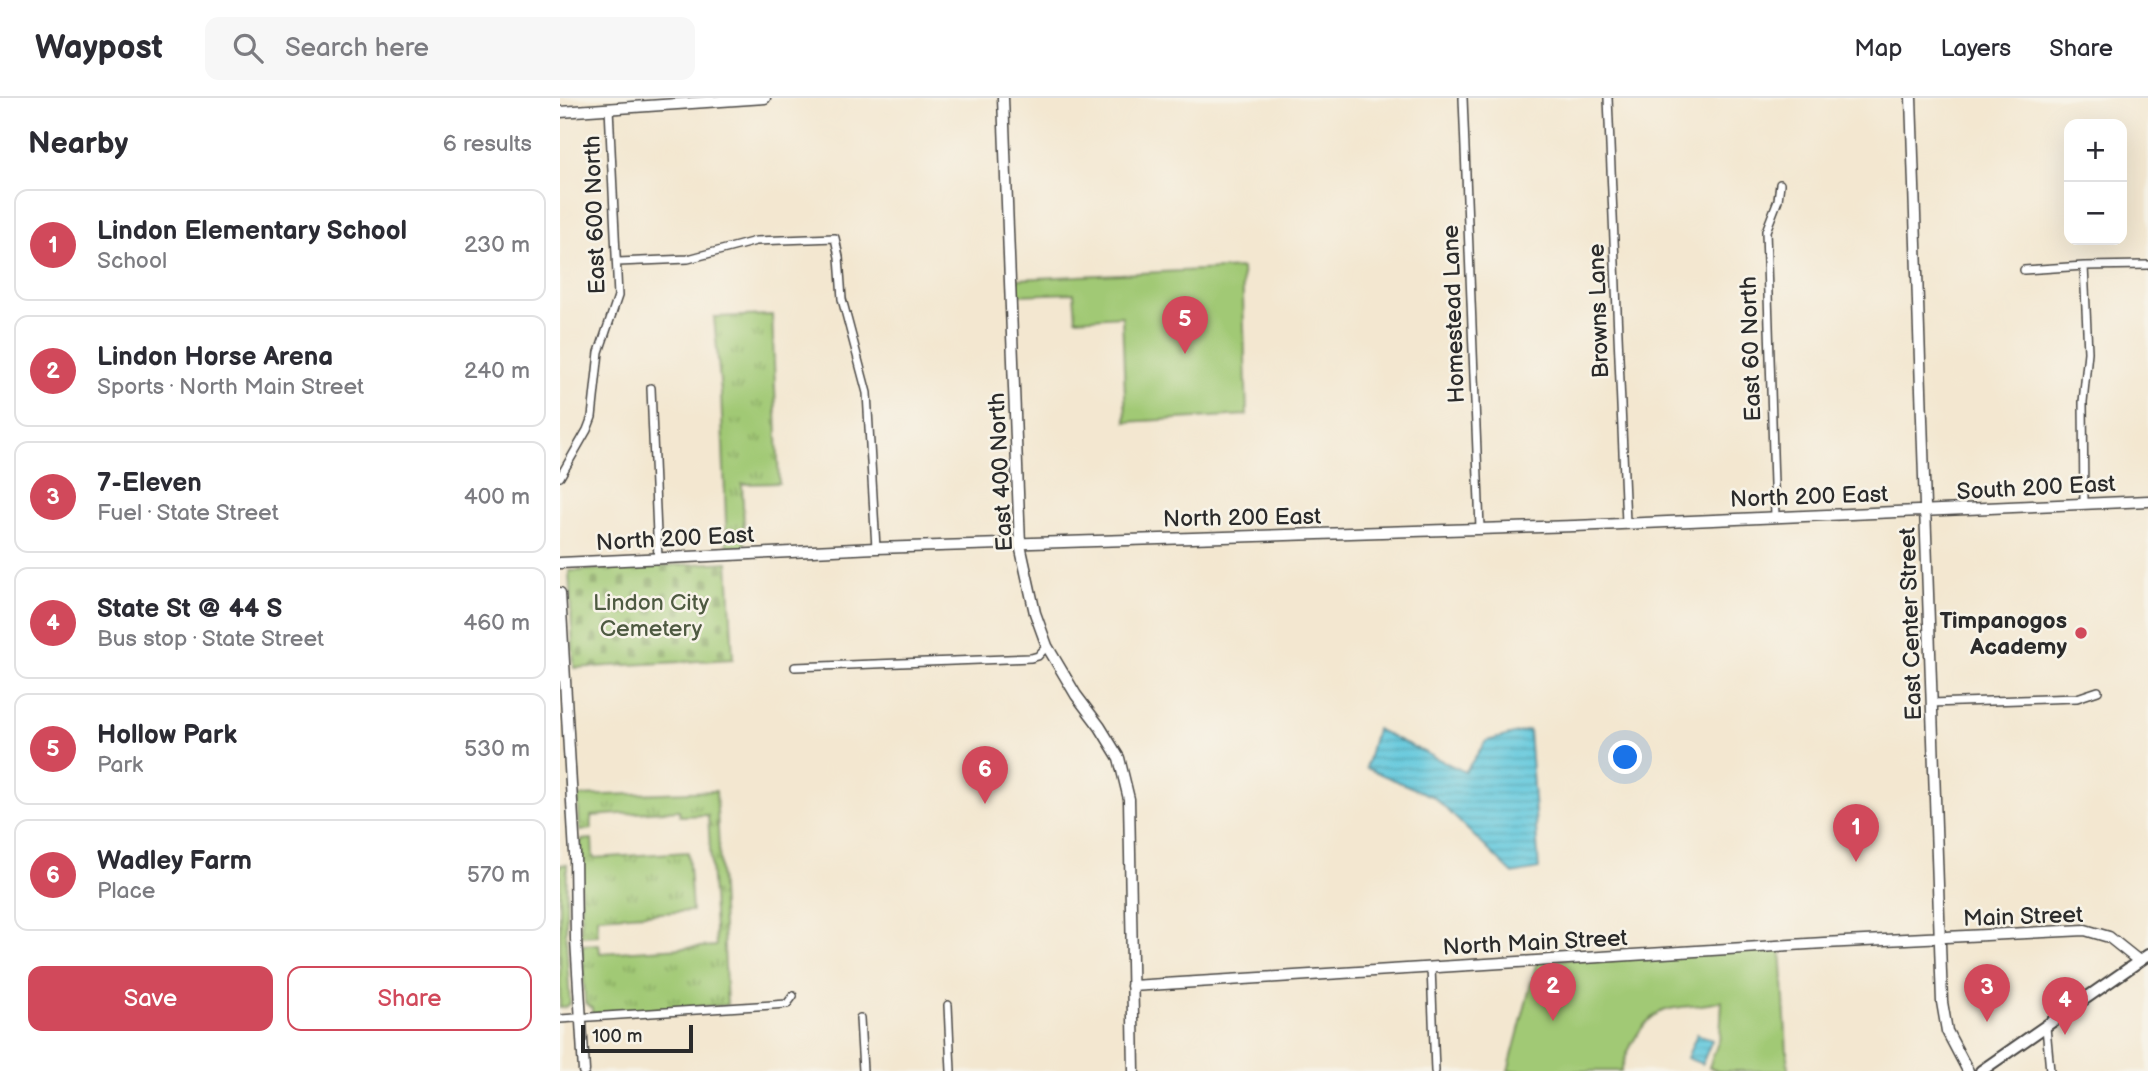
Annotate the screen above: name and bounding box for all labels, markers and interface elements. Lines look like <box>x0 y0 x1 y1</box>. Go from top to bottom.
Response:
search box <box>205 17 695 80</box>
text: Waypost <box>35 28 163 68</box>
icon: search <box>229 29 267 67</box>
text: Search here <box>285 33 429 64</box>
text: Map <box>1854 34 1902 63</box>
text: Layers <box>1940 34 2011 63</box>
text: Share <box>2049 34 2113 63</box>
map controls <box>2064 119 2127 245</box>
button: + <box>2064 119 2127 182</box>
text: Nearby <box>28 126 128 162</box>
text: 6 results <box>443 130 532 158</box>
street label: East 600 North <box>578 135 612 295</box>
button: − <box>2064 182 2127 245</box>
text: Lindon Elementary School <box>97 216 407 247</box>
street label: Homestead Lane <box>1437 224 1471 404</box>
text: 1 <box>48 231 58 259</box>
text: 230 m <box>464 231 530 259</box>
street label: Browns Lane <box>1583 243 1615 379</box>
text: School <box>97 247 167 275</box>
street label: East 60 North <box>1734 276 1768 422</box>
pin: 5 <box>1162 296 1208 354</box>
text: Lindon Horse Arena <box>97 342 333 373</box>
text: 2 <box>46 357 60 385</box>
text: 240 m <box>464 357 530 385</box>
text: Sports · North Main Street <box>97 373 364 401</box>
street label: East 400 North <box>983 392 1019 552</box>
text: 7-Eleven <box>97 468 202 499</box>
street label: South 200 East <box>1956 470 2116 506</box>
street label: North 200 East <box>1729 480 1889 514</box>
text: 3 <box>46 483 60 511</box>
text: 400 m <box>464 483 530 511</box>
text: Fuel · State Street <box>97 499 279 527</box>
street label: North 200 East <box>1163 503 1321 533</box>
street label: North 200 East <box>595 521 755 557</box>
street label: East Center Street <box>1894 527 1928 721</box>
park label: Lindon City Cemetery <box>593 589 710 643</box>
text: State St @ 44 S <box>97 594 282 625</box>
place label: Timpanogos Academy <box>1940 607 2067 661</box>
text: 4 <box>46 609 60 637</box>
text: 460 m <box>463 609 530 637</box>
text: Bus stop · State Street <box>97 625 324 653</box>
marker: Timpanogos Academy <box>2073 625 2089 641</box>
text: Hollow Park <box>97 720 237 751</box>
text: 5 <box>46 735 60 763</box>
text: 530 m <box>464 735 530 763</box>
your location <box>1608 740 1642 774</box>
pin: 6 <box>962 746 1008 804</box>
text: Park <box>97 751 143 779</box>
pin: 1 <box>1833 804 1879 862</box>
text: Wadley Farm <box>97 846 252 877</box>
text: 6 <box>46 861 60 889</box>
text: 570 m <box>467 861 530 889</box>
text: Place <box>97 877 155 905</box>
street label: Main Street <box>1963 901 2084 933</box>
street label: North Main Street <box>1442 924 1628 962</box>
pin: 2 <box>1530 963 1576 1021</box>
pin: 3 <box>1964 964 2010 1022</box>
button: Save <box>28 966 273 1031</box>
button: Share <box>287 966 532 1031</box>
pin: 4 <box>2042 977 2088 1035</box>
scale bar <box>581 1022 693 1054</box>
text: 100 m <box>592 1025 643 1048</box>

